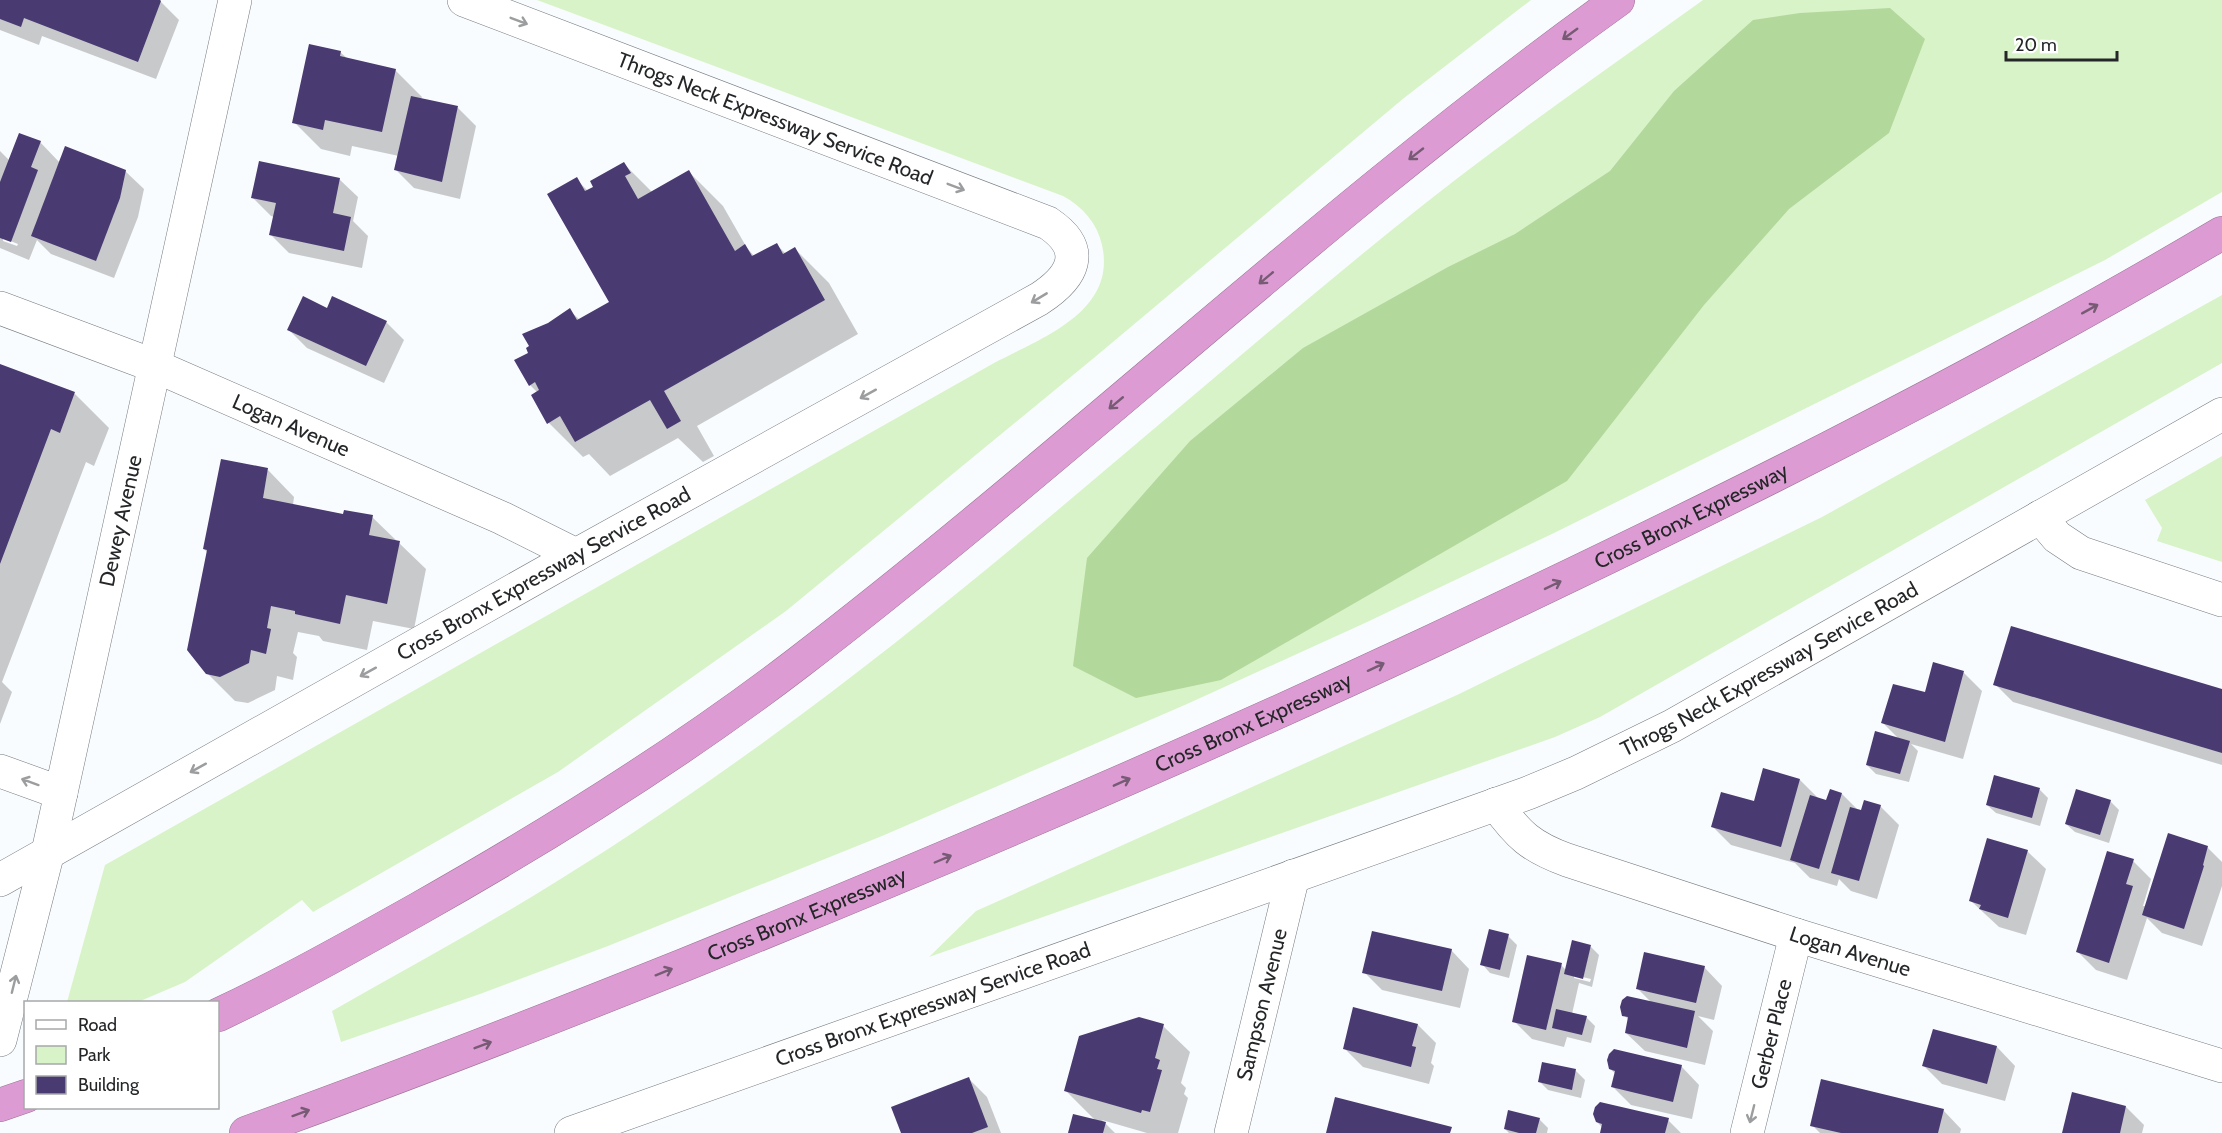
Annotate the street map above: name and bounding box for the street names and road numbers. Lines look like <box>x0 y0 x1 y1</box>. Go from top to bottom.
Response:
street label: Throgs Neck Expressway Service Road <box>614 47 936 190</box>
street label: Logan Avenue <box>229 388 354 462</box>
street label: Dewey Avenue <box>94 453 147 589</box>
street label: Cross Bronx Expressway <box>1590 457 1792 574</box>
street label: Cross Bronx Expressway Service Road <box>392 481 695 666</box>
street label: Throgs Neck Expressway Service Road <box>1616 576 1922 761</box>
street label: Cross Bronx Expressway <box>1151 667 1356 777</box>
street label: Cross Bronx Expressway <box>704 862 910 966</box>
street label: Logan Avenue <box>1786 921 1914 982</box>
street label: Sampson Avenue <box>1231 926 1292 1083</box>
street label: Cross Bronx Expressway Service Road <box>772 937 1094 1071</box>
street label: Gerber Place <box>1745 976 1797 1091</box>

